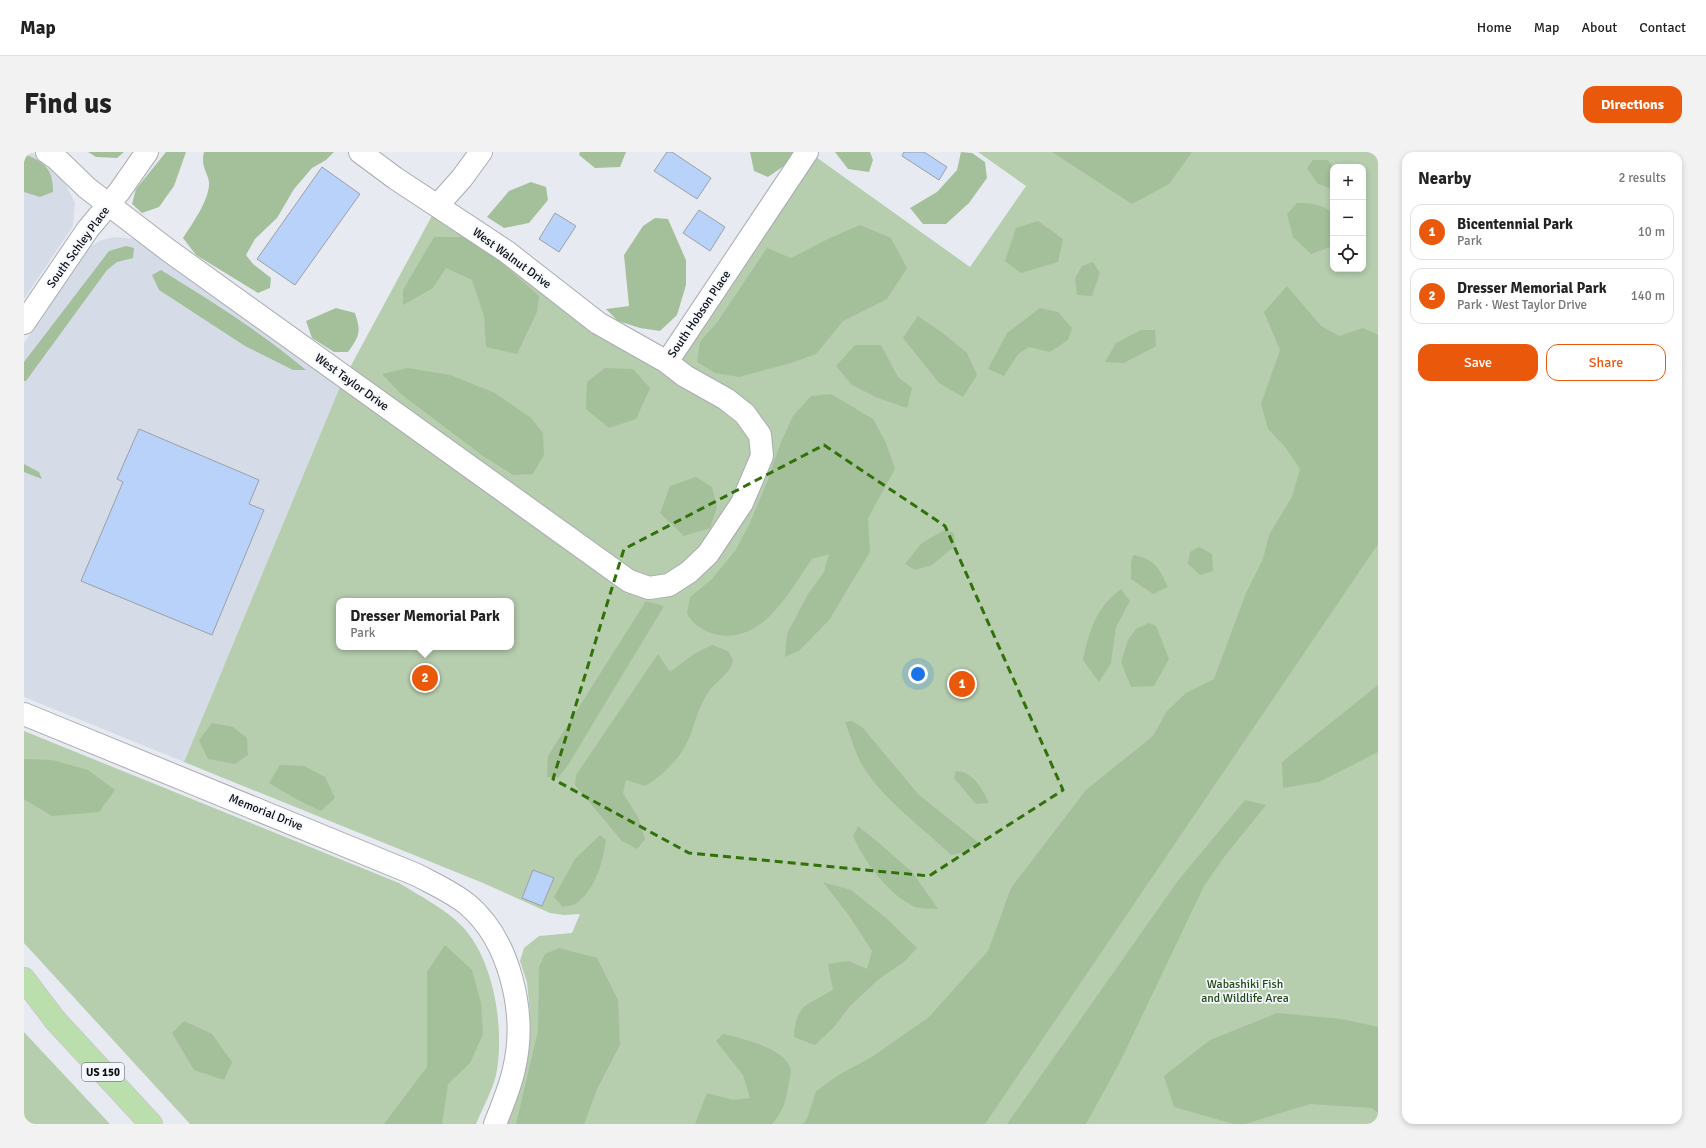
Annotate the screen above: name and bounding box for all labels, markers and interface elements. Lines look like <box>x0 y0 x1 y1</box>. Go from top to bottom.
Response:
text: Map <box>20 16 56 40</box>
text: Home <box>1477 19 1512 36</box>
text: Map <box>1534 19 1559 36</box>
text: About <box>1581 19 1617 36</box>
text: Contact <box>1639 19 1686 36</box>
button: Directions <box>1583 86 1682 123</box>
text: Find us <box>24 87 112 121</box>
map controls <box>1330 164 1366 272</box>
button: + <box>1330 164 1366 200</box>
text: Nearby <box>1418 168 1471 189</box>
text: 2 results <box>1618 170 1666 186</box>
button: − <box>1330 200 1366 236</box>
street label: South Schley Place <box>44 204 113 291</box>
text: Bicentennial Park <box>1457 215 1573 233</box>
text: 1 <box>1428 224 1436 240</box>
text: 10 m <box>1638 224 1665 240</box>
street label: West Walnut Drive <box>469 225 554 292</box>
text: Park <box>1457 233 1482 249</box>
button: locate <box>1330 236 1366 272</box>
street label: South Hobson Place <box>665 268 734 361</box>
text: Dresser Memorial Park <box>1457 279 1607 297</box>
text: 2 <box>1428 288 1436 304</box>
text: 140 m <box>1631 288 1665 304</box>
text: Park · West Taylor Drive <box>1457 297 1587 313</box>
button: Save <box>1418 344 1538 381</box>
button: Share <box>1546 344 1666 381</box>
street label: West Taylor Drive <box>312 350 392 414</box>
popup <box>336 598 514 650</box>
text: Dresser Memorial Park <box>350 607 500 625</box>
text: Park <box>350 625 375 641</box>
pin: 2 <box>412 663 438 693</box>
your location <box>908 664 928 684</box>
pin: 1 <box>949 669 975 699</box>
street label: Memorial Drive <box>227 791 305 834</box>
park label: Wabashiki Fish and Wildlife Area <box>1201 977 1289 1006</box>
road number: US 150 <box>82 1063 124 1081</box>

